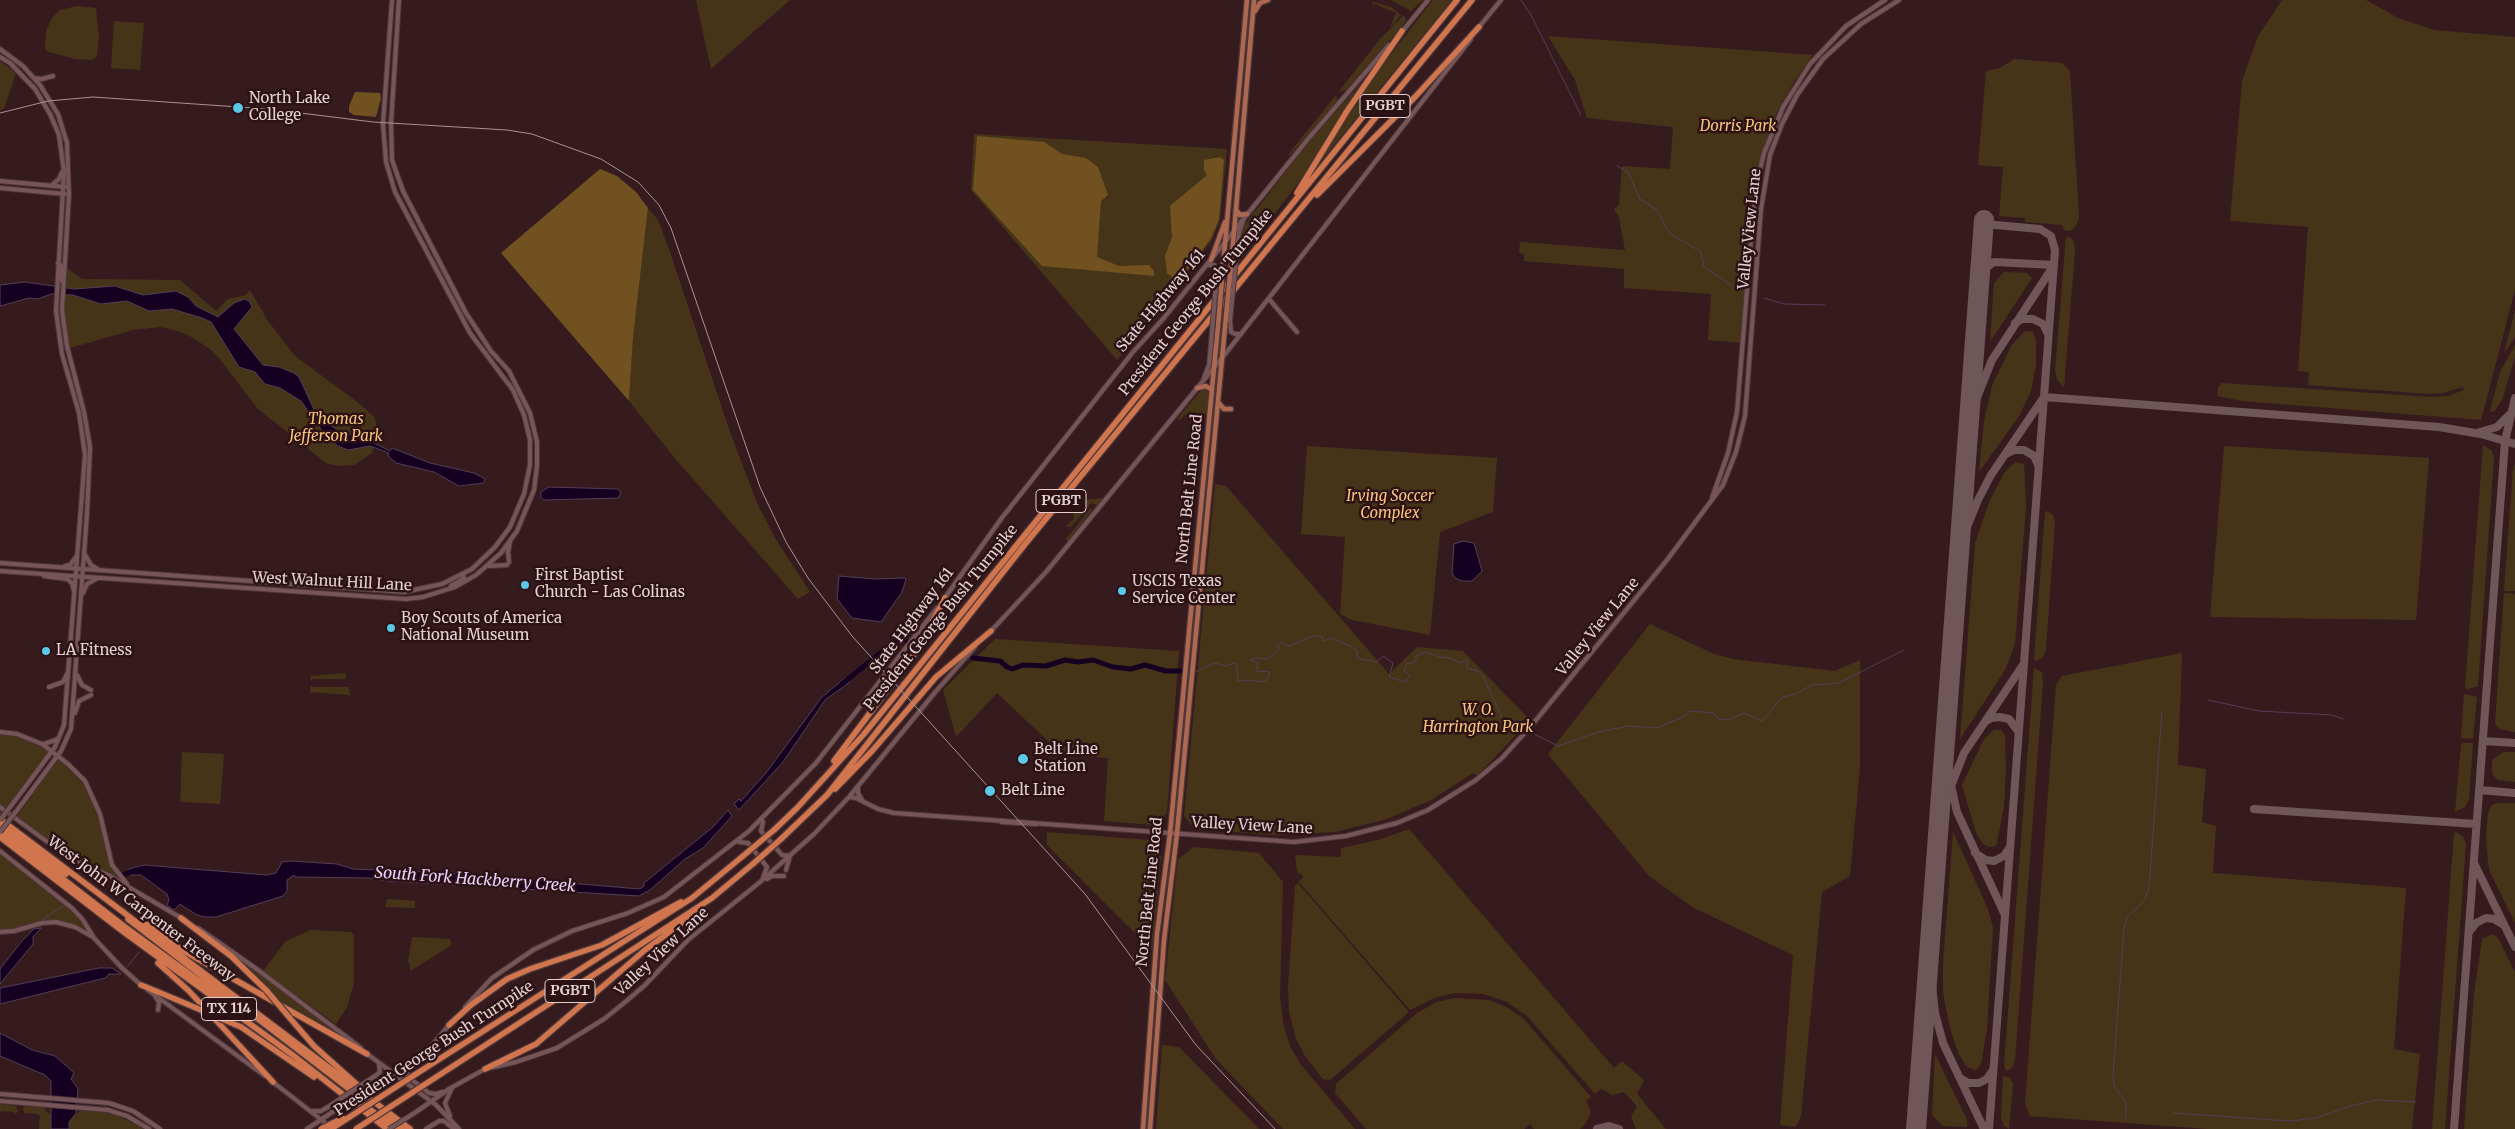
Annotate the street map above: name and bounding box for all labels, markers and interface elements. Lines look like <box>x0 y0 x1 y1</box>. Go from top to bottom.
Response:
place label: North Lake College <box>249 90 330 125</box>
road number: PGBT <box>1360 94 1410 118</box>
marker: North Lake College <box>231 101 245 115</box>
park label: Dorris Park <box>1700 118 1776 136</box>
street label: Valley View Lane <box>1735 168 1765 290</box>
street label: President George Bush Turnpike <box>1115 206 1277 400</box>
street label: State Highway 161 <box>1113 246 1209 356</box>
park label: Thomas Jefferson Park <box>289 411 383 446</box>
street label: North Belt Line Road <box>1173 413 1207 565</box>
park label: Irving Soccer Complex <box>1346 488 1434 523</box>
road number: PGBT <box>1036 490 1086 512</box>
street label: President George Bush Turnpike <box>860 521 1022 715</box>
street label: State Highway 161 <box>866 564 958 678</box>
place label: First Baptist Church - Las Colinas <box>535 567 685 602</box>
street label: West Walnut Hill Lane <box>252 569 412 595</box>
place label: USCIS Texas Service Center <box>1132 573 1235 608</box>
street label: Valley View Lane <box>1553 574 1643 680</box>
marker: First Baptist Church - Las Colinas <box>519 579 531 591</box>
marker: USCIS Texas Service Center <box>1116 585 1128 597</box>
place label: Boy Scouts of America National Museum <box>401 610 562 645</box>
marker: Boy Scouts of America National Museum <box>385 622 397 634</box>
place label: LA Fitness <box>56 642 132 660</box>
marker: LA Fitness <box>40 645 52 657</box>
park label: W. O. Harrington Park <box>1423 702 1533 737</box>
place label: Belt Line Station <box>1034 741 1098 776</box>
marker: Belt Line Station <box>1016 752 1030 766</box>
place label: Belt Line <box>1001 782 1065 800</box>
marker: Belt Line <box>983 784 997 798</box>
street label: Valley View Lane <box>1191 814 1313 838</box>
street label: North Belt Line Road <box>1133 816 1167 968</box>
street label: West John W Carpenter Freeway <box>44 832 238 986</box>
water label: South Fork Hackberry Creek <box>374 863 576 897</box>
street label: Valley View Lane <box>612 904 712 1000</box>
street label: President George Bush Turnpike <box>331 978 537 1120</box>
road number: PGBT <box>545 979 595 1002</box>
road number: TX 114 <box>202 998 256 1021</box>

